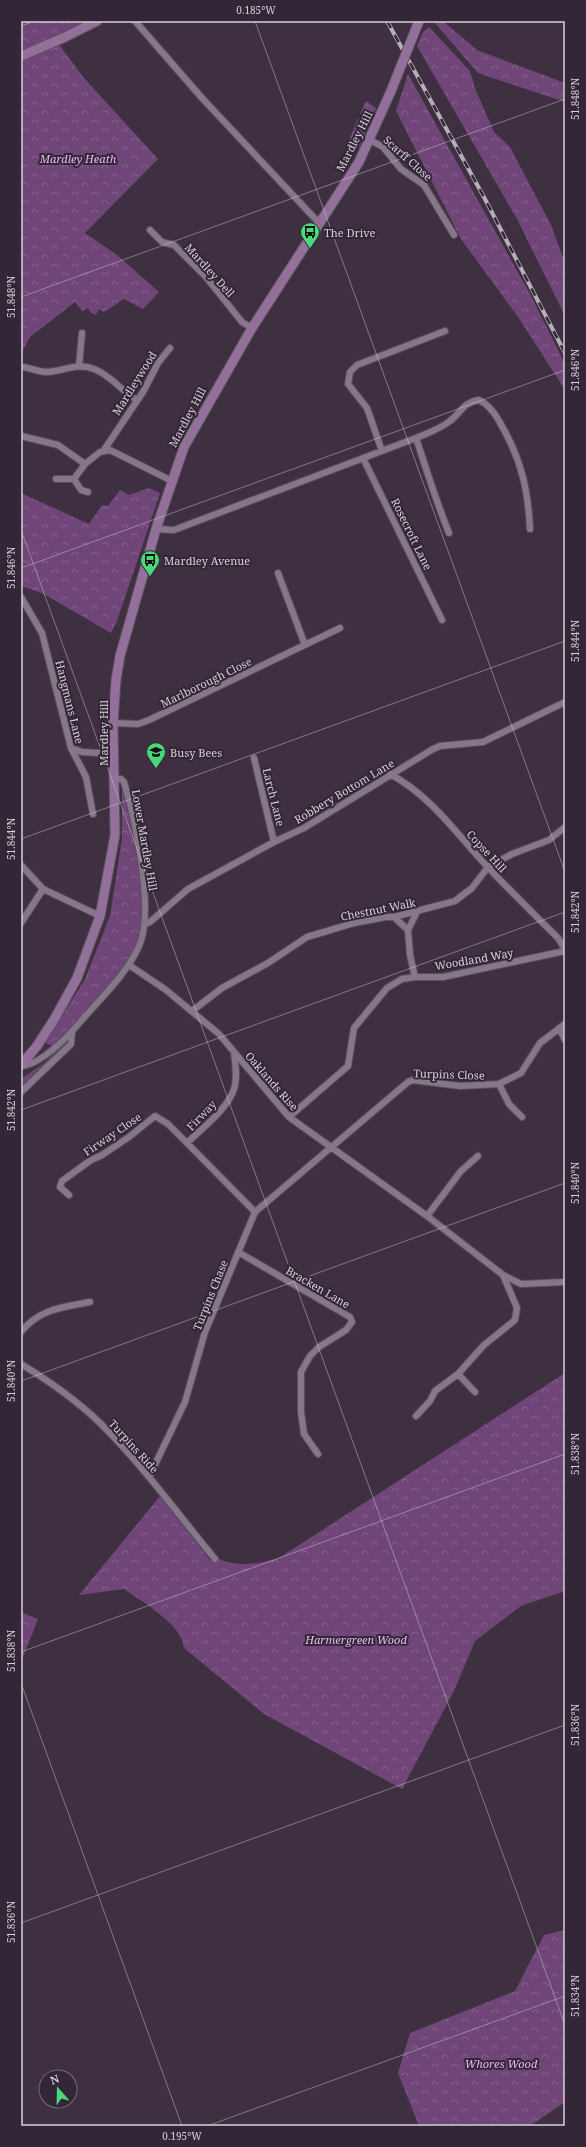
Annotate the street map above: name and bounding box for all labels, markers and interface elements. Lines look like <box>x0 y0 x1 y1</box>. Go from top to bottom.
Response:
text: 0.185°W <box>236 3 276 17</box>
text: 51.848°N <box>568 78 582 120</box>
street label: Mardley Hill <box>332 108 376 174</box>
street label: Scarff Close <box>380 132 436 184</box>
park label: Mardley Heath <box>39 151 117 166</box>
bus stop icon: The Drive <box>299 221 321 249</box>
place label: The Drive <box>324 225 376 240</box>
street label: Mardley Dell <box>182 240 239 301</box>
text: 51.848°N <box>4 276 18 318</box>
street label: Mardleywood <box>108 348 160 418</box>
text: 51.846°N <box>568 349 582 391</box>
street label: Mardley Hill <box>165 384 209 450</box>
street label: Rosecroft Lane <box>388 496 436 573</box>
text: 51.846°N <box>4 547 18 589</box>
bus stop icon: Mardley Avenue <box>139 549 161 577</box>
place label: Mardley Avenue <box>164 553 250 568</box>
text: 51.844°N <box>568 620 582 662</box>
street label: Marlborough Close <box>158 653 254 711</box>
street label: Hangmans Lane <box>52 659 88 745</box>
street label: Mardley Hill <box>96 699 111 766</box>
school or university icon: Busy Bees <box>145 741 167 769</box>
place label: Busy Bees <box>170 745 222 760</box>
street label: Robbery Bottom Lane <box>291 755 397 827</box>
street label: Larch Lane <box>260 766 289 828</box>
street label: Lower Mardley Hill <box>129 788 161 892</box>
text: 51.844°N <box>4 818 18 860</box>
street label: Copse Hill <box>464 827 511 876</box>
text: 51.842°N <box>568 891 582 933</box>
street label: Chestnut Walk <box>339 894 417 924</box>
street label: Woodland Way <box>434 945 515 973</box>
street label: Oaklands Rise <box>242 1048 302 1114</box>
street label: Turpins Close <box>413 1065 485 1083</box>
text: 51.842°N <box>4 1089 18 1131</box>
street label: Firway <box>183 1096 220 1133</box>
street label: Firway Close <box>80 1109 144 1159</box>
text: 51.840°N <box>568 1162 582 1204</box>
street label: Turpins Chase <box>189 1257 231 1333</box>
street label: Bracken Lane <box>283 1263 353 1312</box>
text: 51.840°N <box>4 1360 18 1402</box>
street label: Turpins Ride <box>106 1416 162 1476</box>
text: 51.838°N <box>568 1433 582 1475</box>
text: 51.838°N <box>4 1630 18 1672</box>
park label: Harmergreen Wood <box>304 1632 407 1647</box>
text: 51.836°N <box>568 1704 582 1746</box>
text: 51.836°N <box>4 1901 18 1943</box>
text: 51.834°N <box>568 1975 582 2017</box>
park label: Whores Wood <box>465 2056 538 2071</box>
north arrow <box>38 2069 78 2109</box>
text: N <box>48 2070 61 2088</box>
text: 0.195°W <box>162 2129 202 2143</box>

